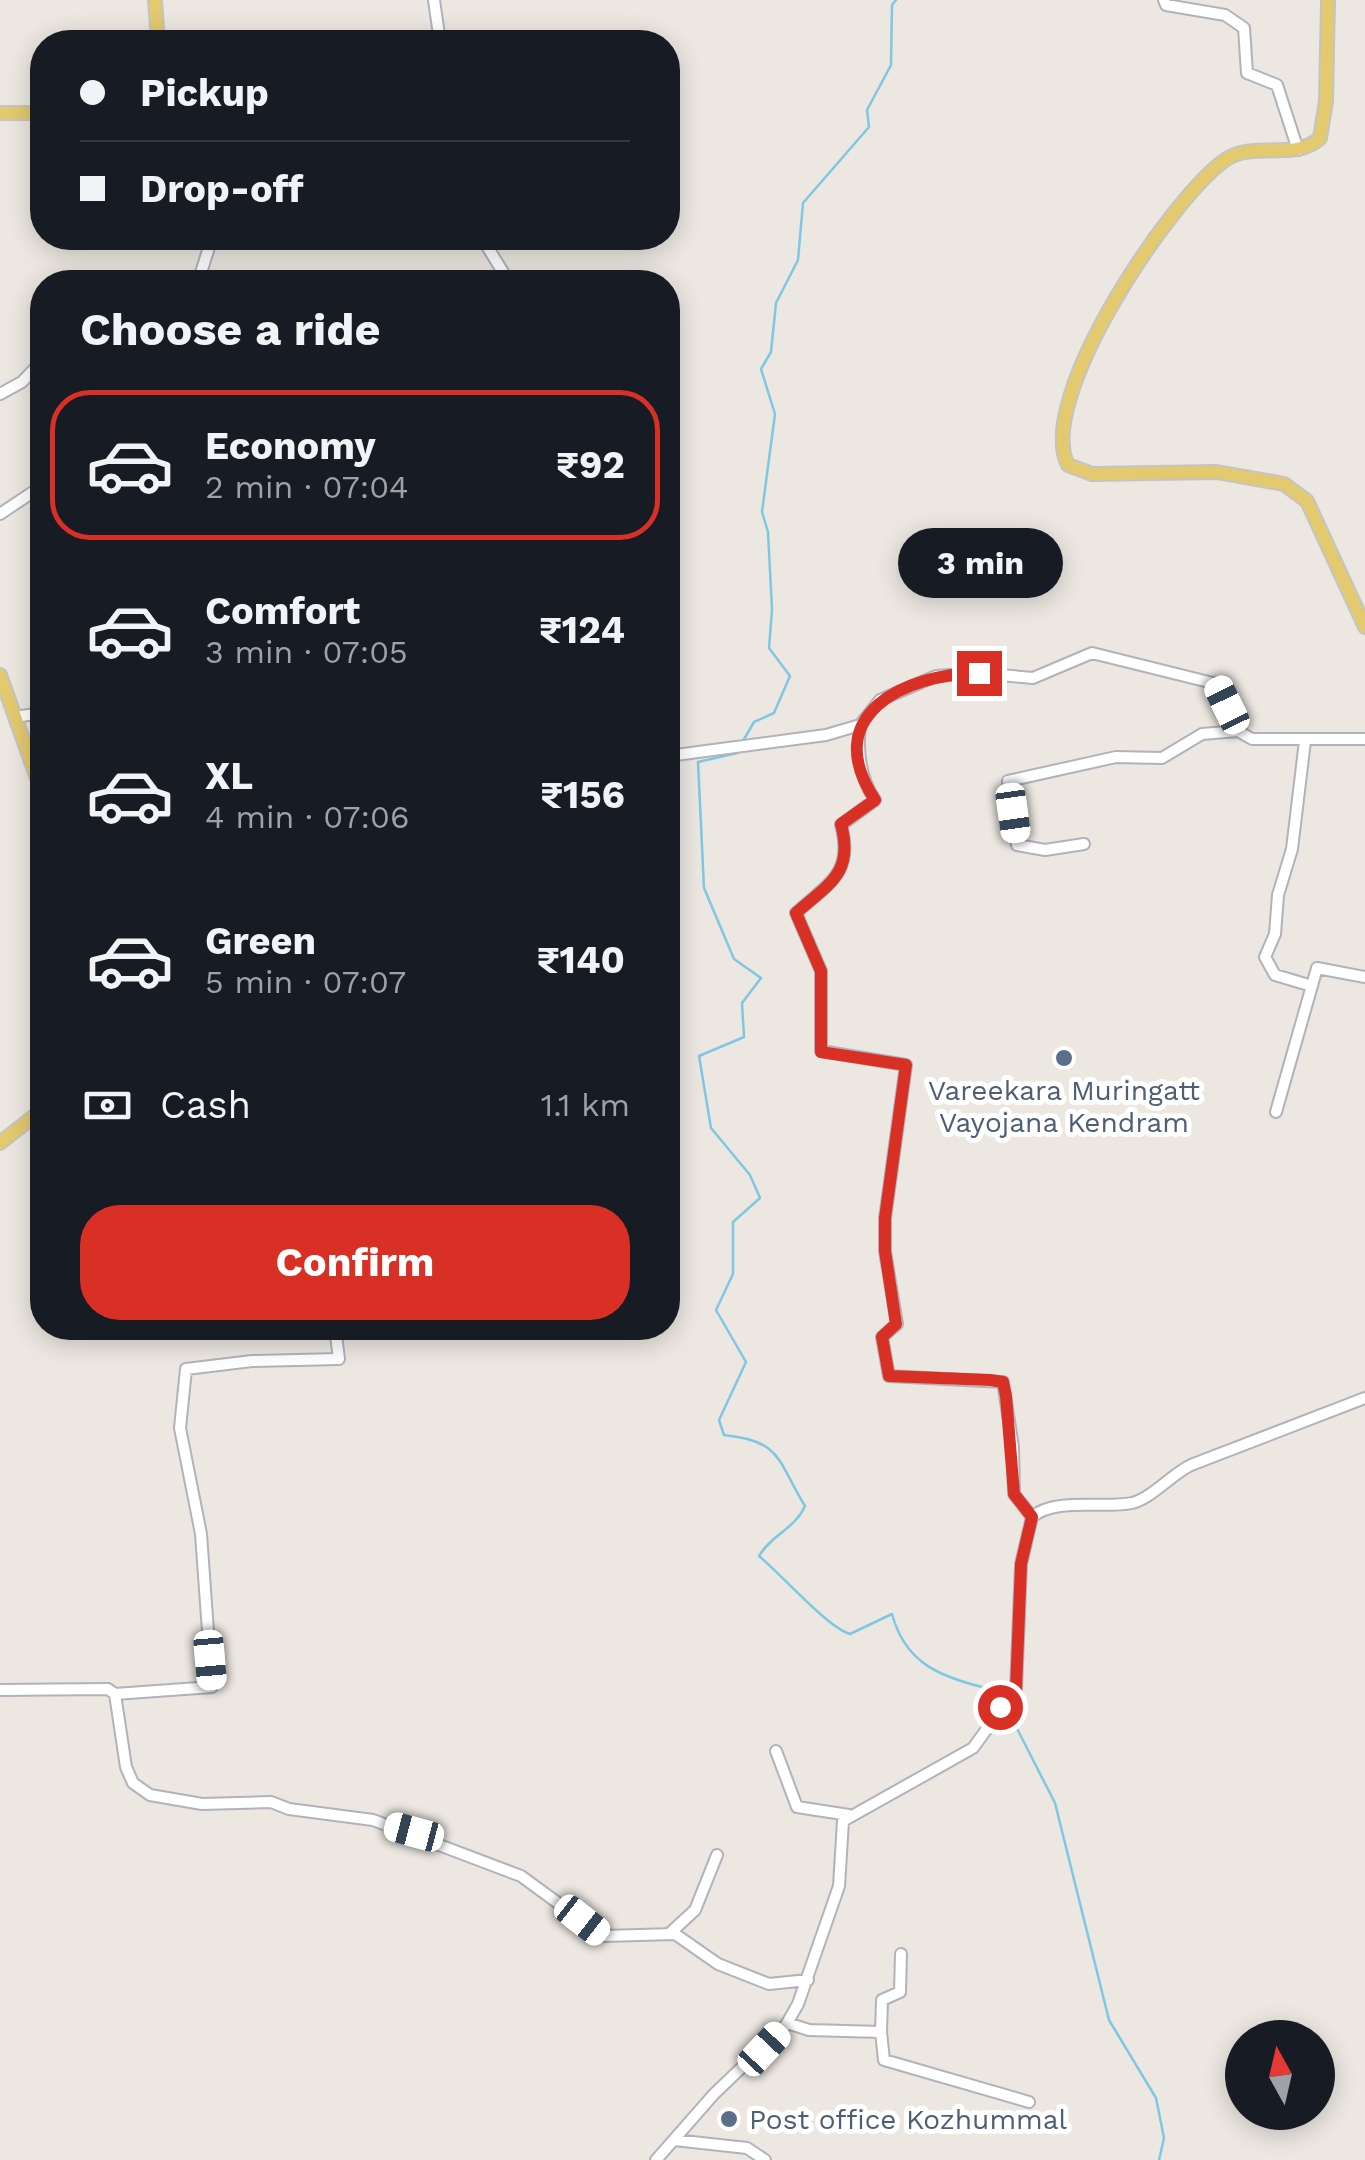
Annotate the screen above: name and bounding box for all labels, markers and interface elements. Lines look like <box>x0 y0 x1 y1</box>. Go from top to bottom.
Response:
text: Pickup <box>140 71 269 115</box>
text: Drop-off <box>140 167 304 211</box>
text: Choose a ride <box>80 303 380 356</box>
icon: car <box>85 420 175 510</box>
text: Economy <box>205 424 376 468</box>
text: ₹92 <box>556 443 625 487</box>
text: 2 min · 07:04 <box>205 468 409 506</box>
callout: 3 min <box>896 528 1062 598</box>
text: 3 min <box>937 544 1024 582</box>
icon: car <box>85 585 175 675</box>
text: Comfort <box>205 589 360 633</box>
text: ₹124 <box>539 608 625 652</box>
text: 3 min · 07:05 <box>205 633 408 671</box>
route end <box>957 651 1002 696</box>
car <box>1200 671 1254 739</box>
icon: car <box>85 750 175 840</box>
text: XL <box>205 754 253 798</box>
text: ₹156 <box>540 773 625 817</box>
car <box>994 781 1032 845</box>
text: 4 min · 07:06 <box>205 798 409 836</box>
icon: car <box>85 915 175 1005</box>
text: Green <box>205 919 316 963</box>
text: ₹140 <box>537 938 625 982</box>
text: 5 min · 07:07 <box>205 963 406 1001</box>
marker: Vareekara Muringatt Vayojana Kendram <box>1053 1047 1075 1069</box>
place label: Vareekara Muringatt Vayojana Kendram <box>928 1074 1200 1139</box>
icon: cash <box>80 1078 135 1133</box>
text: Cash <box>160 1083 251 1127</box>
text: 1.1 km <box>541 1086 630 1124</box>
button: Confirm <box>80 1205 630 1320</box>
car <box>192 1629 228 1691</box>
route start <box>978 1685 1023 1730</box>
car <box>381 1810 447 1854</box>
car <box>549 1890 615 1950</box>
car <box>733 2017 795 2081</box>
north arrow <box>1225 2020 1335 2130</box>
map controls <box>1225 2020 1335 2130</box>
place label: Post office Kozhummal <box>749 2103 1068 2136</box>
marker: Post office Kozhummal <box>718 2108 740 2130</box>

